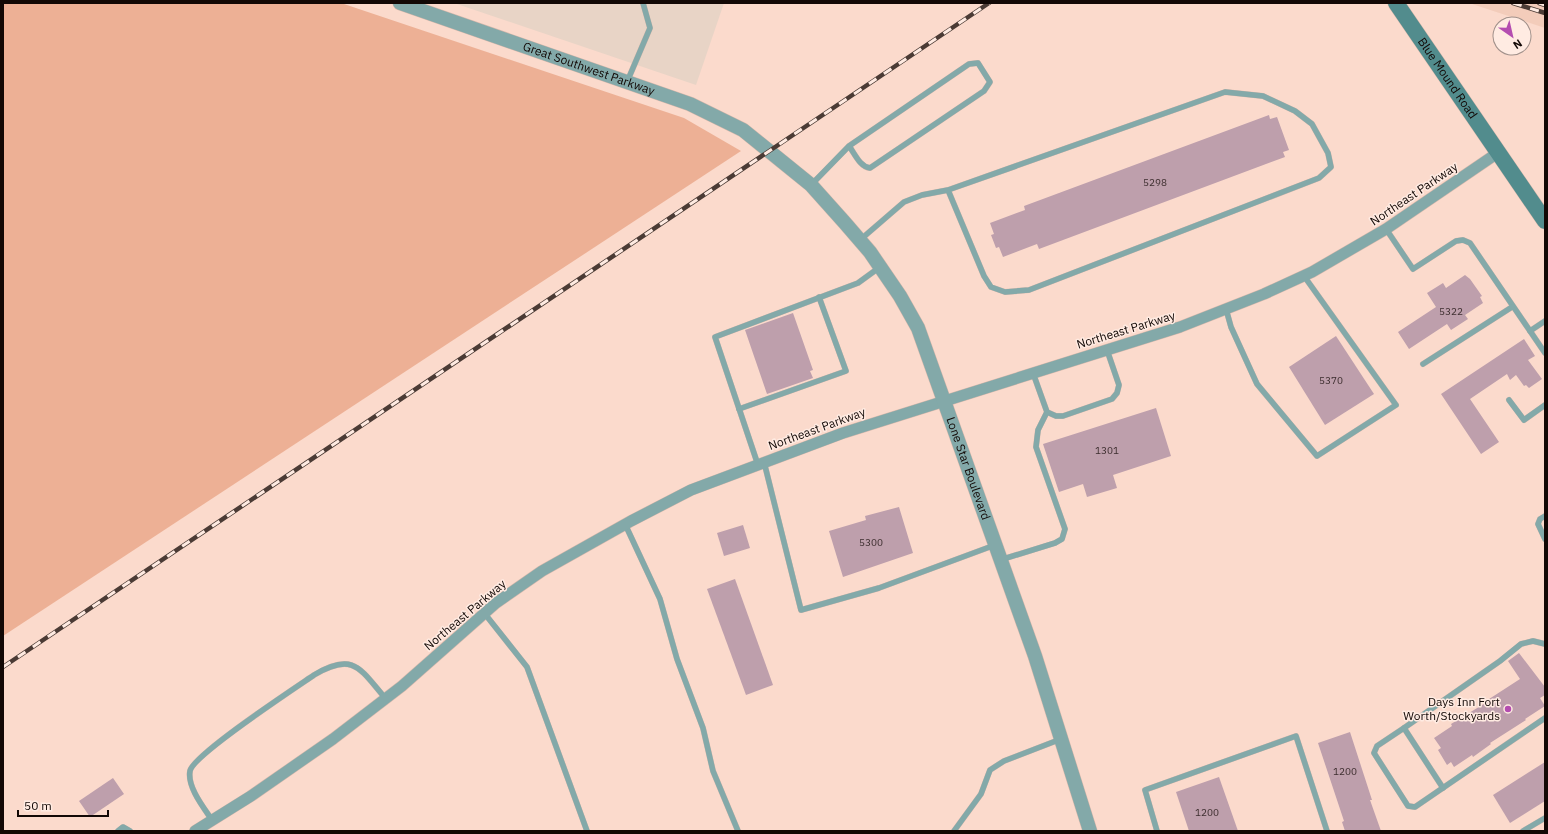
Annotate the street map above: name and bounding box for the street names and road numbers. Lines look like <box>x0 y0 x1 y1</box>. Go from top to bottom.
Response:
street label: Blue Mound Road <box>1415 34 1481 121</box>
street label: Great Southwest Parkway <box>521 38 657 98</box>
street label: Northeast Parkway <box>1367 159 1460 228</box>
street label: Northeast Parkway <box>1075 307 1177 352</box>
street label: Northeast Parkway <box>766 404 867 453</box>
street label: Lone Star Boulevard <box>943 415 994 522</box>
street label: Northeast Parkway <box>421 576 509 653</box>

